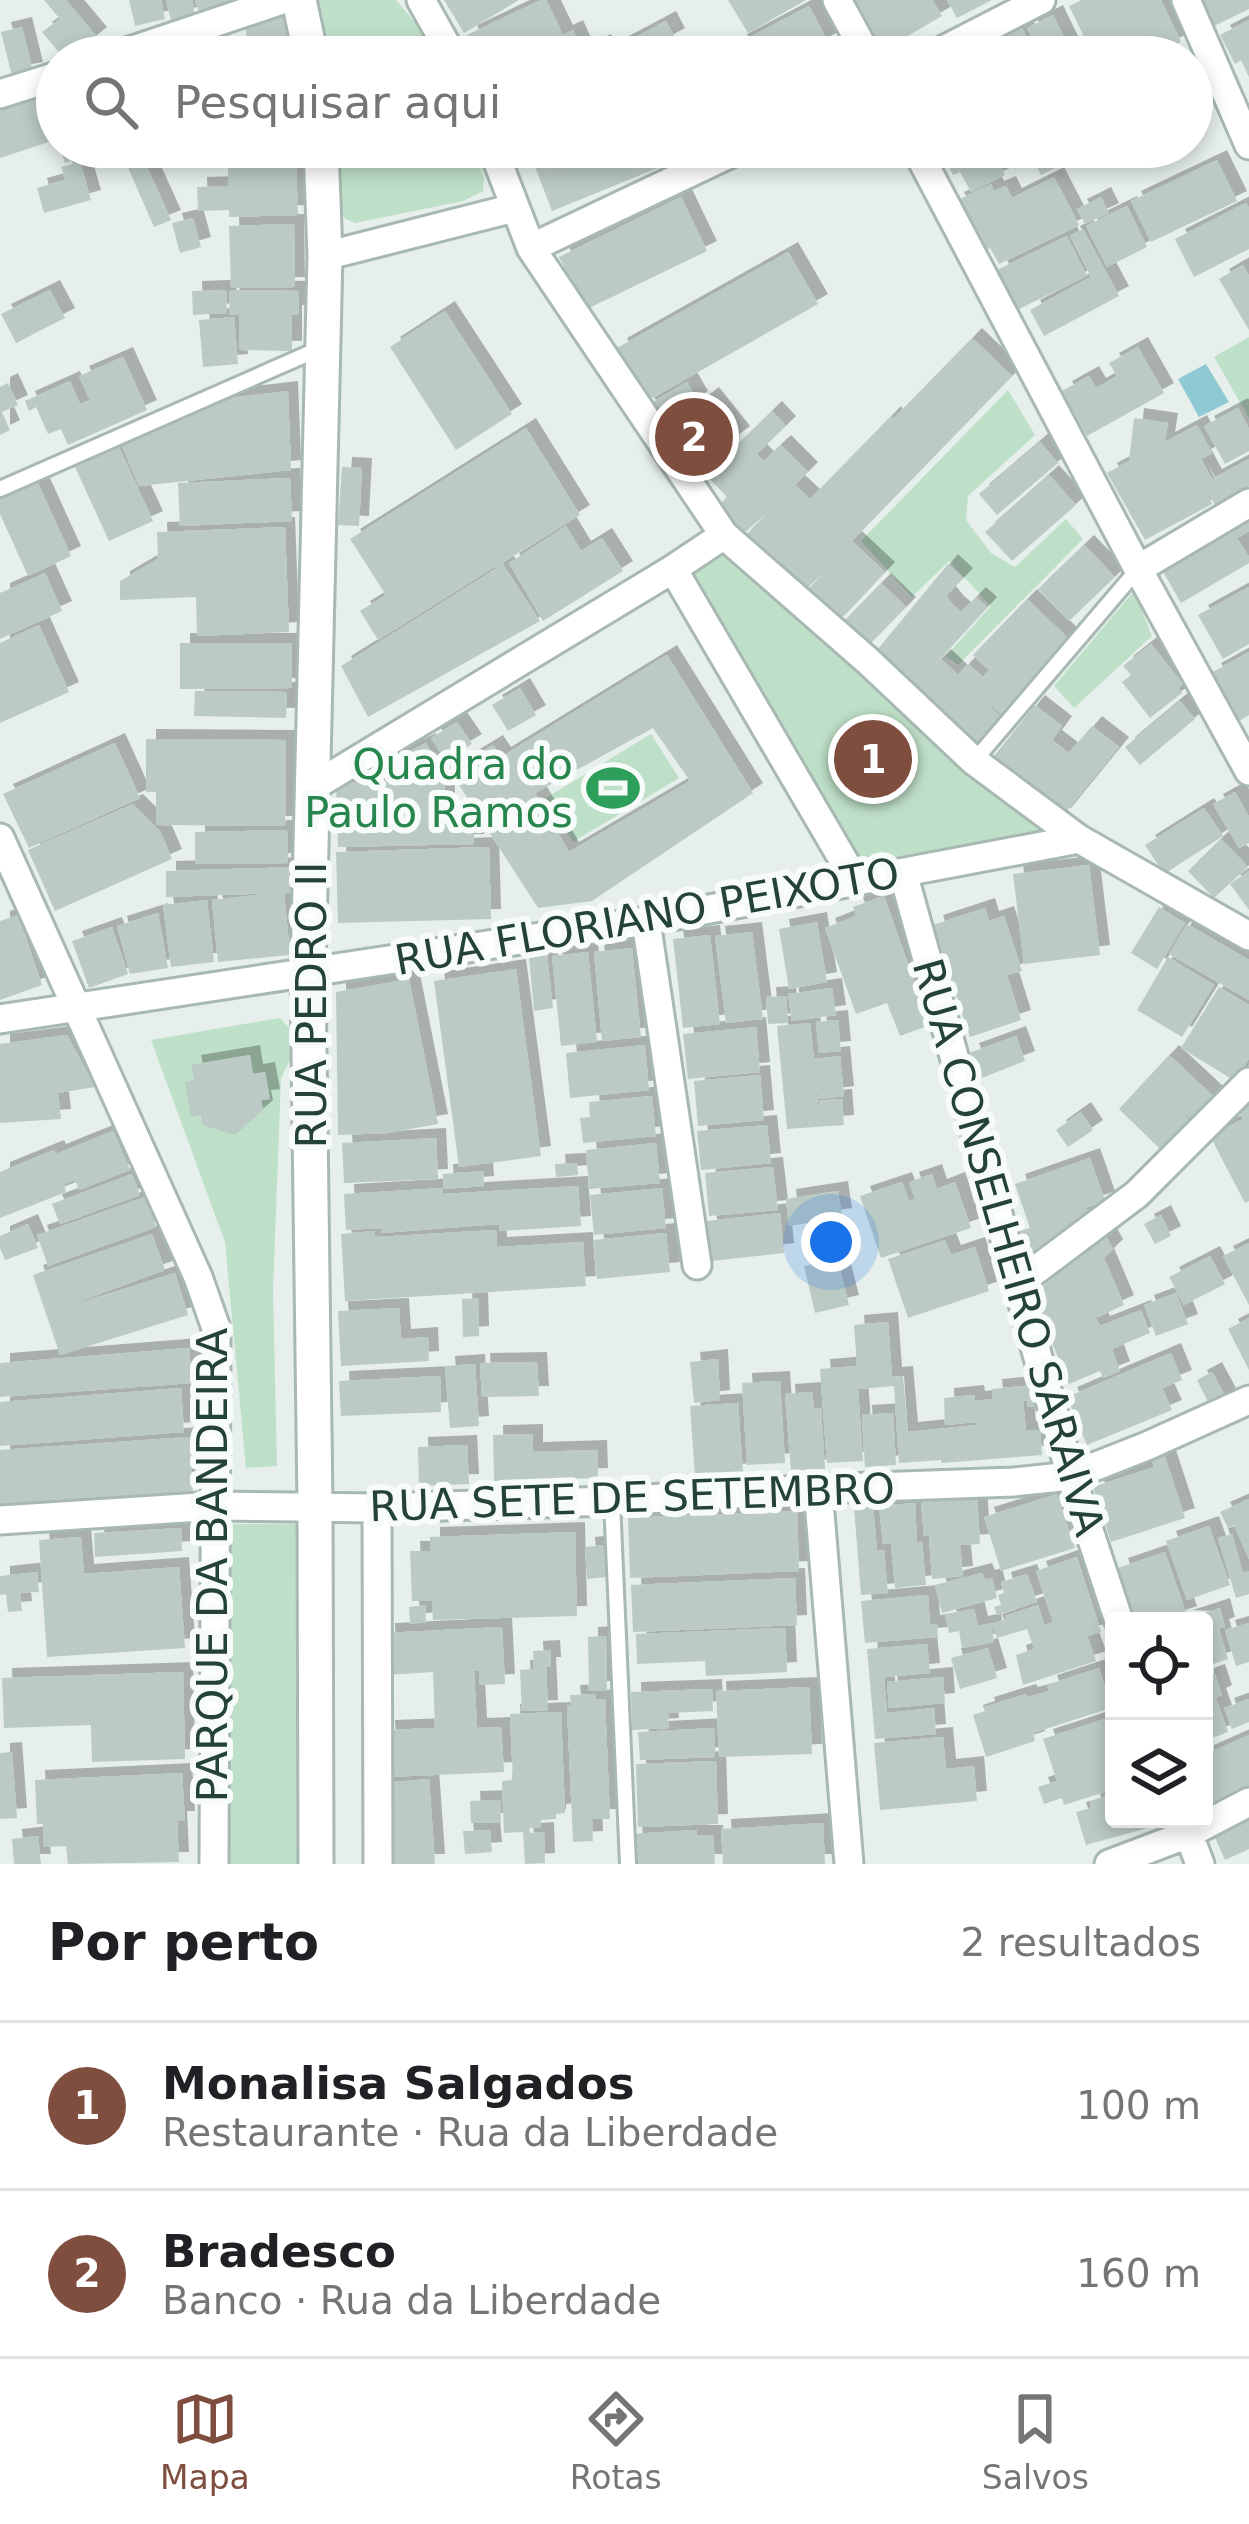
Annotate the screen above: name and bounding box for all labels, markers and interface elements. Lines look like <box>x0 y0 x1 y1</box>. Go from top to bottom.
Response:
search box <box>36 36 1213 168</box>
icon: search <box>78 69 144 135</box>
text: Pesquisar aqui <box>174 76 501 129</box>
pin: 2 <box>655 392 733 482</box>
pin: 1 <box>834 714 912 804</box>
place label: Quadra do Paulo Ramos <box>304 740 573 837</box>
sports icon: Quadra do Paulo Ramos <box>584 759 642 817</box>
street label: RUA FLORIANO PEIXOTO <box>391 848 903 985</box>
street label: RUA PEDRO II <box>287 862 336 1148</box>
street label: RUA CONSELHEIRO SARAIVA <box>903 953 1115 1542</box>
your location <box>801 1212 861 1272</box>
street label: PARQUE DA BANDEIRA <box>188 1328 237 1802</box>
street label: RUA SETE DE SETEMBRO <box>368 1464 896 1531</box>
map controls <box>1105 1612 1213 1828</box>
button: locate <box>1105 1612 1213 1720</box>
button: layers <box>1105 1720 1213 1828</box>
text: Por perto <box>48 1913 319 1972</box>
text: 2 resultados <box>961 1920 1201 1965</box>
text: Monalisa Salgados <box>162 2057 634 2110</box>
text: 1 <box>73 2083 101 2128</box>
text: 100 m <box>1076 2083 1201 2128</box>
text: Restaurante · Rua da Liberdade <box>162 2110 778 2155</box>
text: Bradesco <box>162 2225 396 2278</box>
text: 2 <box>73 2251 101 2296</box>
text: 160 m <box>1076 2251 1201 2296</box>
text: Banco · Rua da Liberdade <box>162 2278 661 2323</box>
tab: Mapa <box>160 2386 250 2497</box>
tab: Rotas <box>570 2386 662 2497</box>
tab: Salvos <box>982 2386 1089 2497</box>

